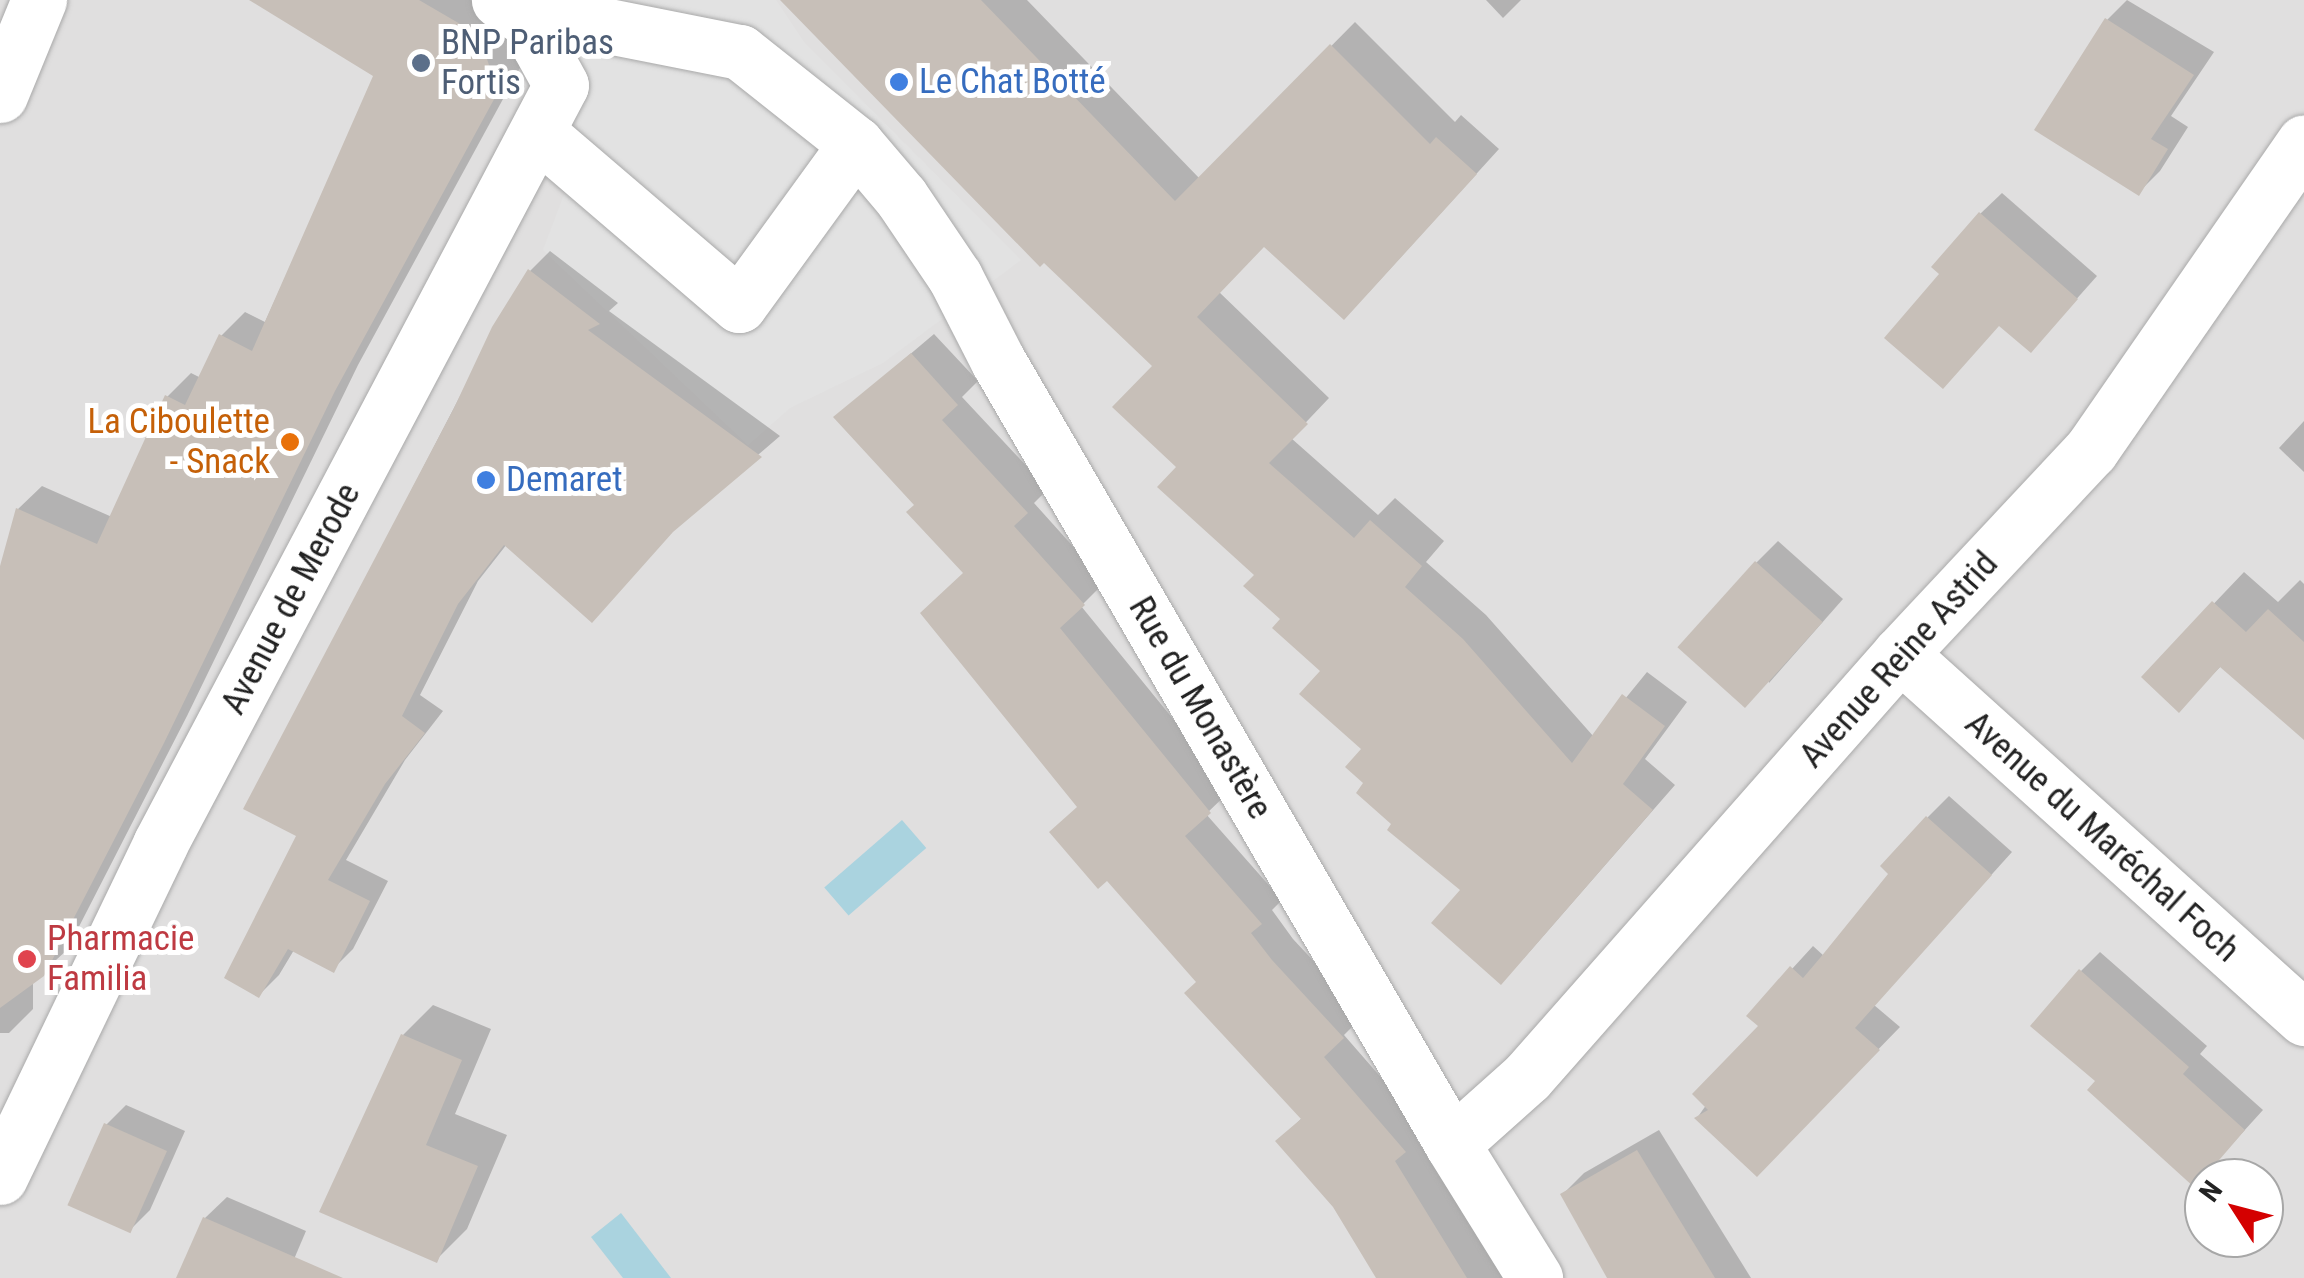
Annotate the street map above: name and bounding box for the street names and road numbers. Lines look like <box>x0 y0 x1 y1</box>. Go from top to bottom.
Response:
street label: Avenue de Merode <box>213 477 369 721</box>
street label: Avenue Reine Astrid <box>1791 543 2007 777</box>
street label: Rue du Monastère <box>1119 589 1281 827</box>
street label: Avenue du Maréchal Foch <box>1956 703 2248 971</box>

